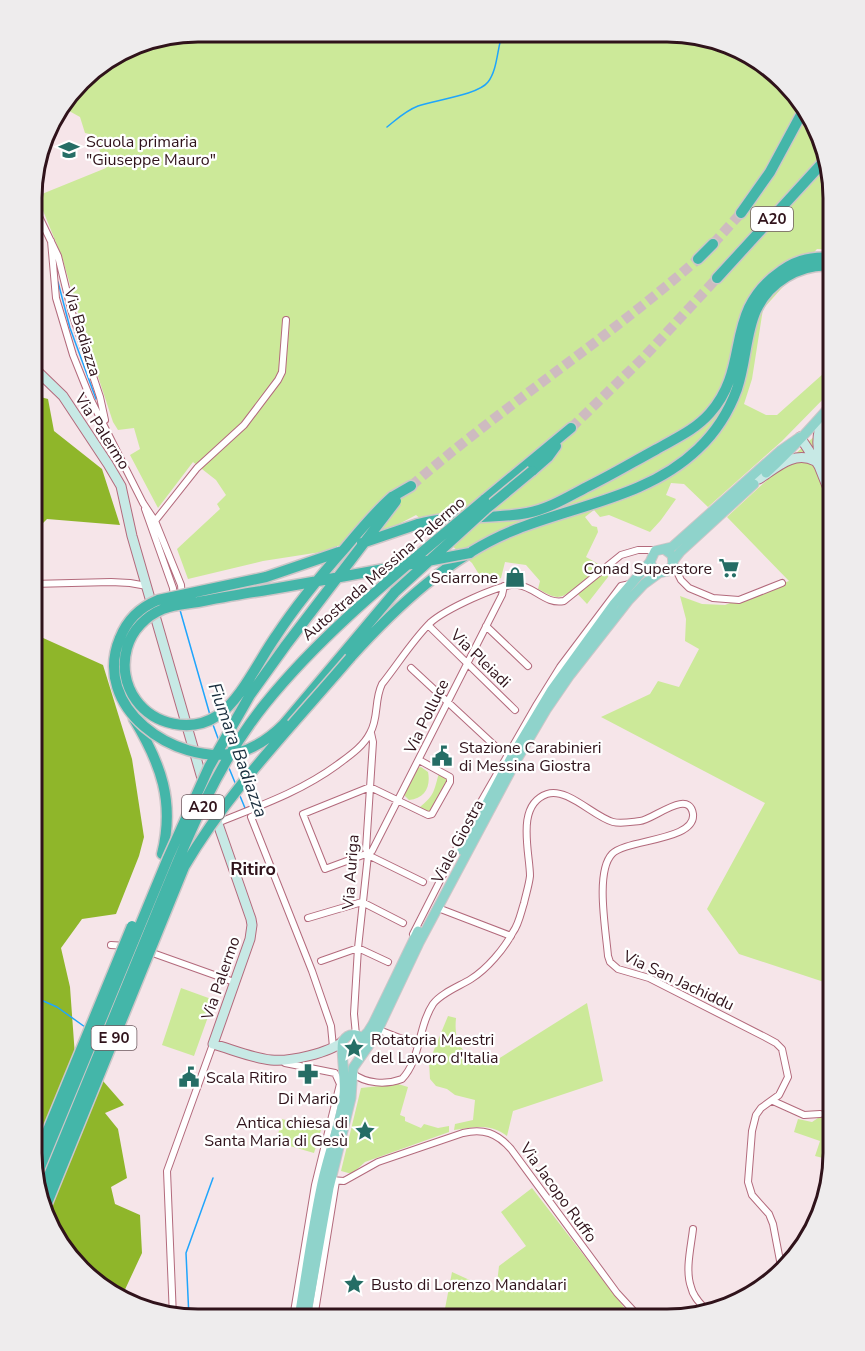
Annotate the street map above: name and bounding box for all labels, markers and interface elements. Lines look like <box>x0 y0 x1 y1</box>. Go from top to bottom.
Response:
place label: Scuola primaria "Giuseppe Mauro" <box>86 131 216 171</box>
school or university icon: Scuola primaria "Giuseppe Mauro" <box>57 138 81 162</box>
road number: A20 <box>751 207 793 231</box>
street label: Via Badiazza <box>58 284 106 379</box>
street label: Via Palermo <box>69 388 135 474</box>
street label: Autostrada Messina-Palermo <box>297 492 470 646</box>
supermarket icon: Conad Superstore <box>717 556 741 580</box>
place label: Conad Superstore <box>583 558 712 580</box>
shop icon: Sciarrone <box>503 565 527 589</box>
place label: Sciarrone <box>431 567 498 589</box>
street label: Via Pleiadi <box>445 624 515 693</box>
street label: Via Polluce <box>399 676 454 758</box>
water label: Fiumara Badiazza <box>202 679 274 821</box>
place label: Stazione Carabinieri di Messina Giostra <box>459 737 602 777</box>
public building icon: Stazione Carabinieri di Messina Giostra <box>430 744 454 768</box>
road number: A20 <box>182 795 224 819</box>
street label: Viale Giostra <box>426 796 489 888</box>
street label: Via Auriga <box>337 834 365 911</box>
district label: Ritiro <box>230 857 276 881</box>
street label: Via Palermo <box>196 934 246 1024</box>
street label: Via San Jachiddu <box>618 945 738 1016</box>
road number: E 90 <box>92 1026 136 1050</box>
place label: Rotatoria Maestri del Lavoro d'Italia <box>371 1029 498 1069</box>
place icon: Rotatoria Maestri del Lavoro d'Italia <box>342 1036 366 1060</box>
pharmacy icon: Di Mario <box>296 1062 320 1086</box>
public building icon: Scala Ritiro <box>177 1065 201 1089</box>
place label: Scala Ritiro <box>206 1067 287 1089</box>
place label: Di Mario <box>278 1088 338 1110</box>
place label: Antica chiesa di Santa Maria di Gesù <box>204 1112 348 1152</box>
place icon: Antica chiesa di Santa Maria di Gesù <box>353 1119 377 1143</box>
street label: Via Jacopo Ruffo <box>514 1137 602 1247</box>
place icon: Busto di Lorenzo Mandalari <box>342 1272 366 1296</box>
place label: Busto di Lorenzo Mandalari <box>371 1274 567 1296</box>

